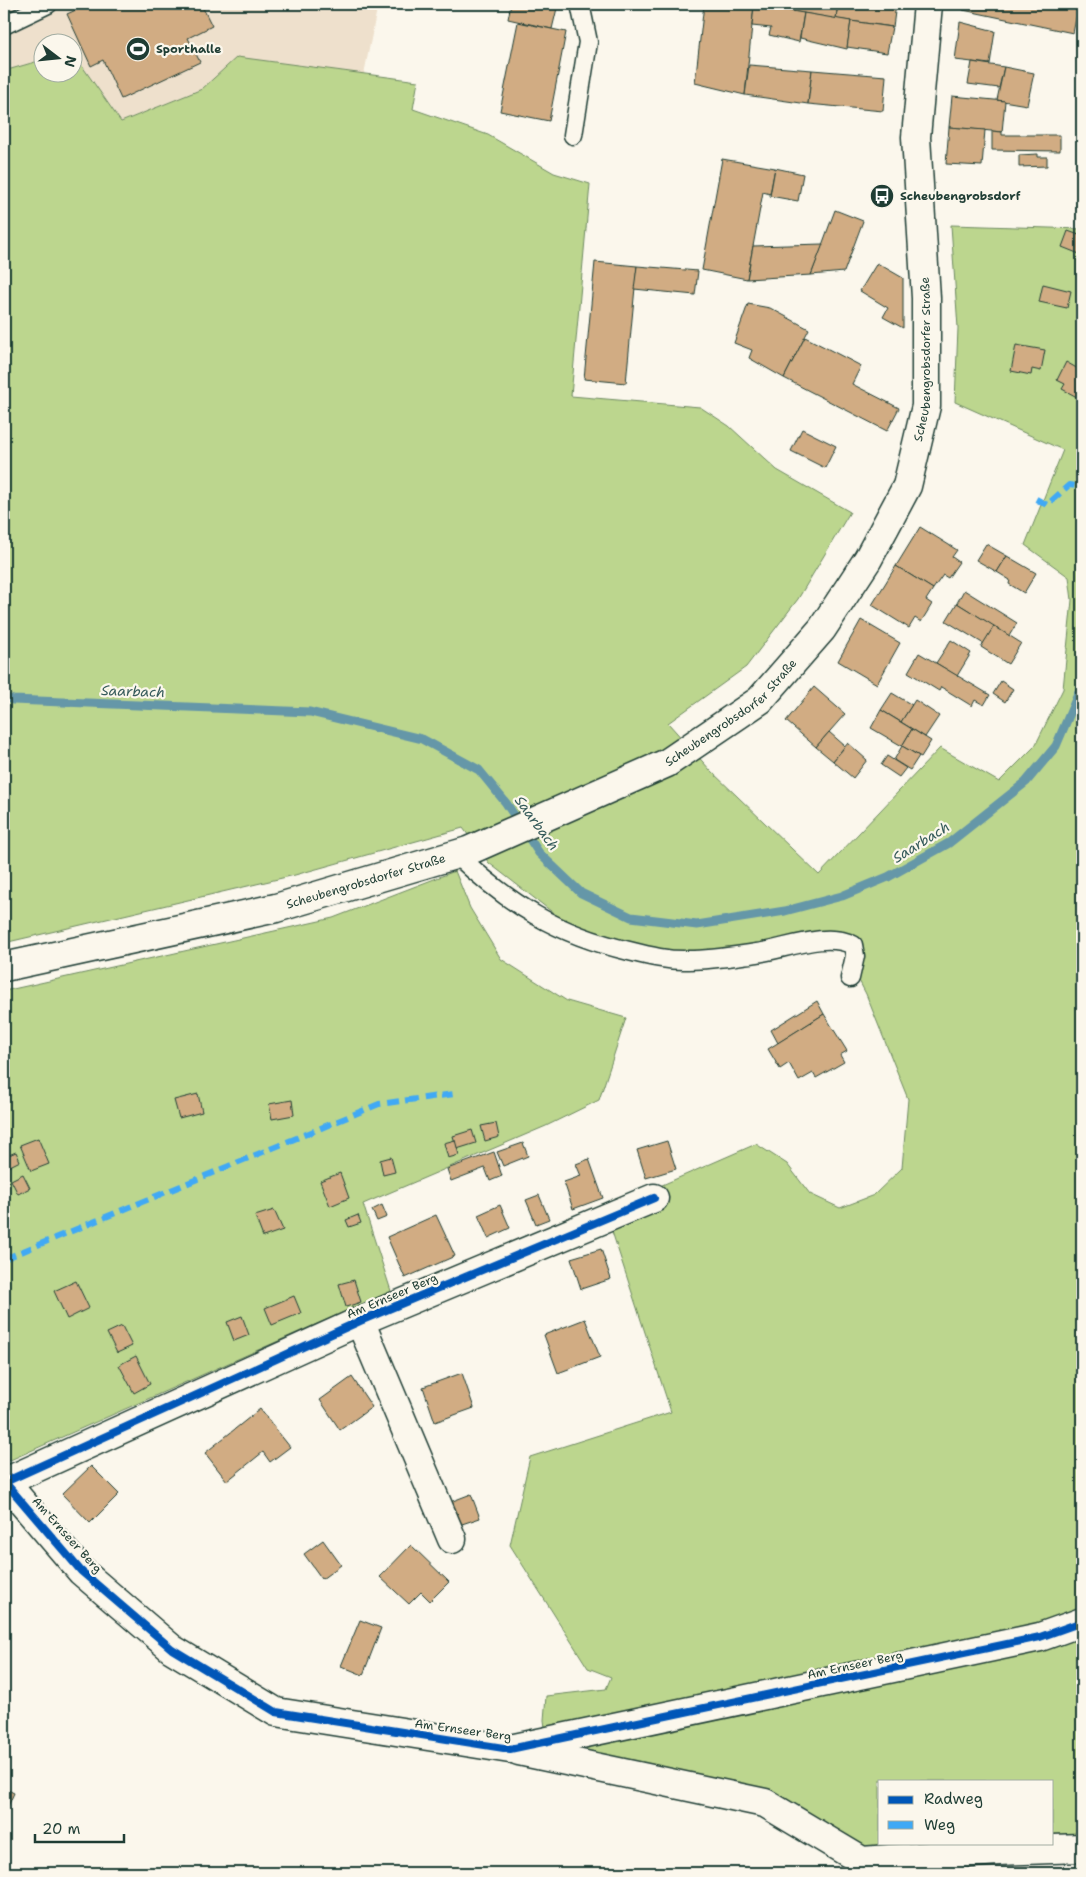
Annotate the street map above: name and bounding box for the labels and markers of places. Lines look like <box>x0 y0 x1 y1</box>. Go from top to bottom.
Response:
sports icon: Sporthalle <box>125 36 151 62</box>
place label: Sporthalle <box>156 41 221 57</box>
bus stop icon: Scheubengrobsdorf <box>869 183 895 209</box>
place label: Scheubengrobsdorf <box>900 188 1021 204</box>

